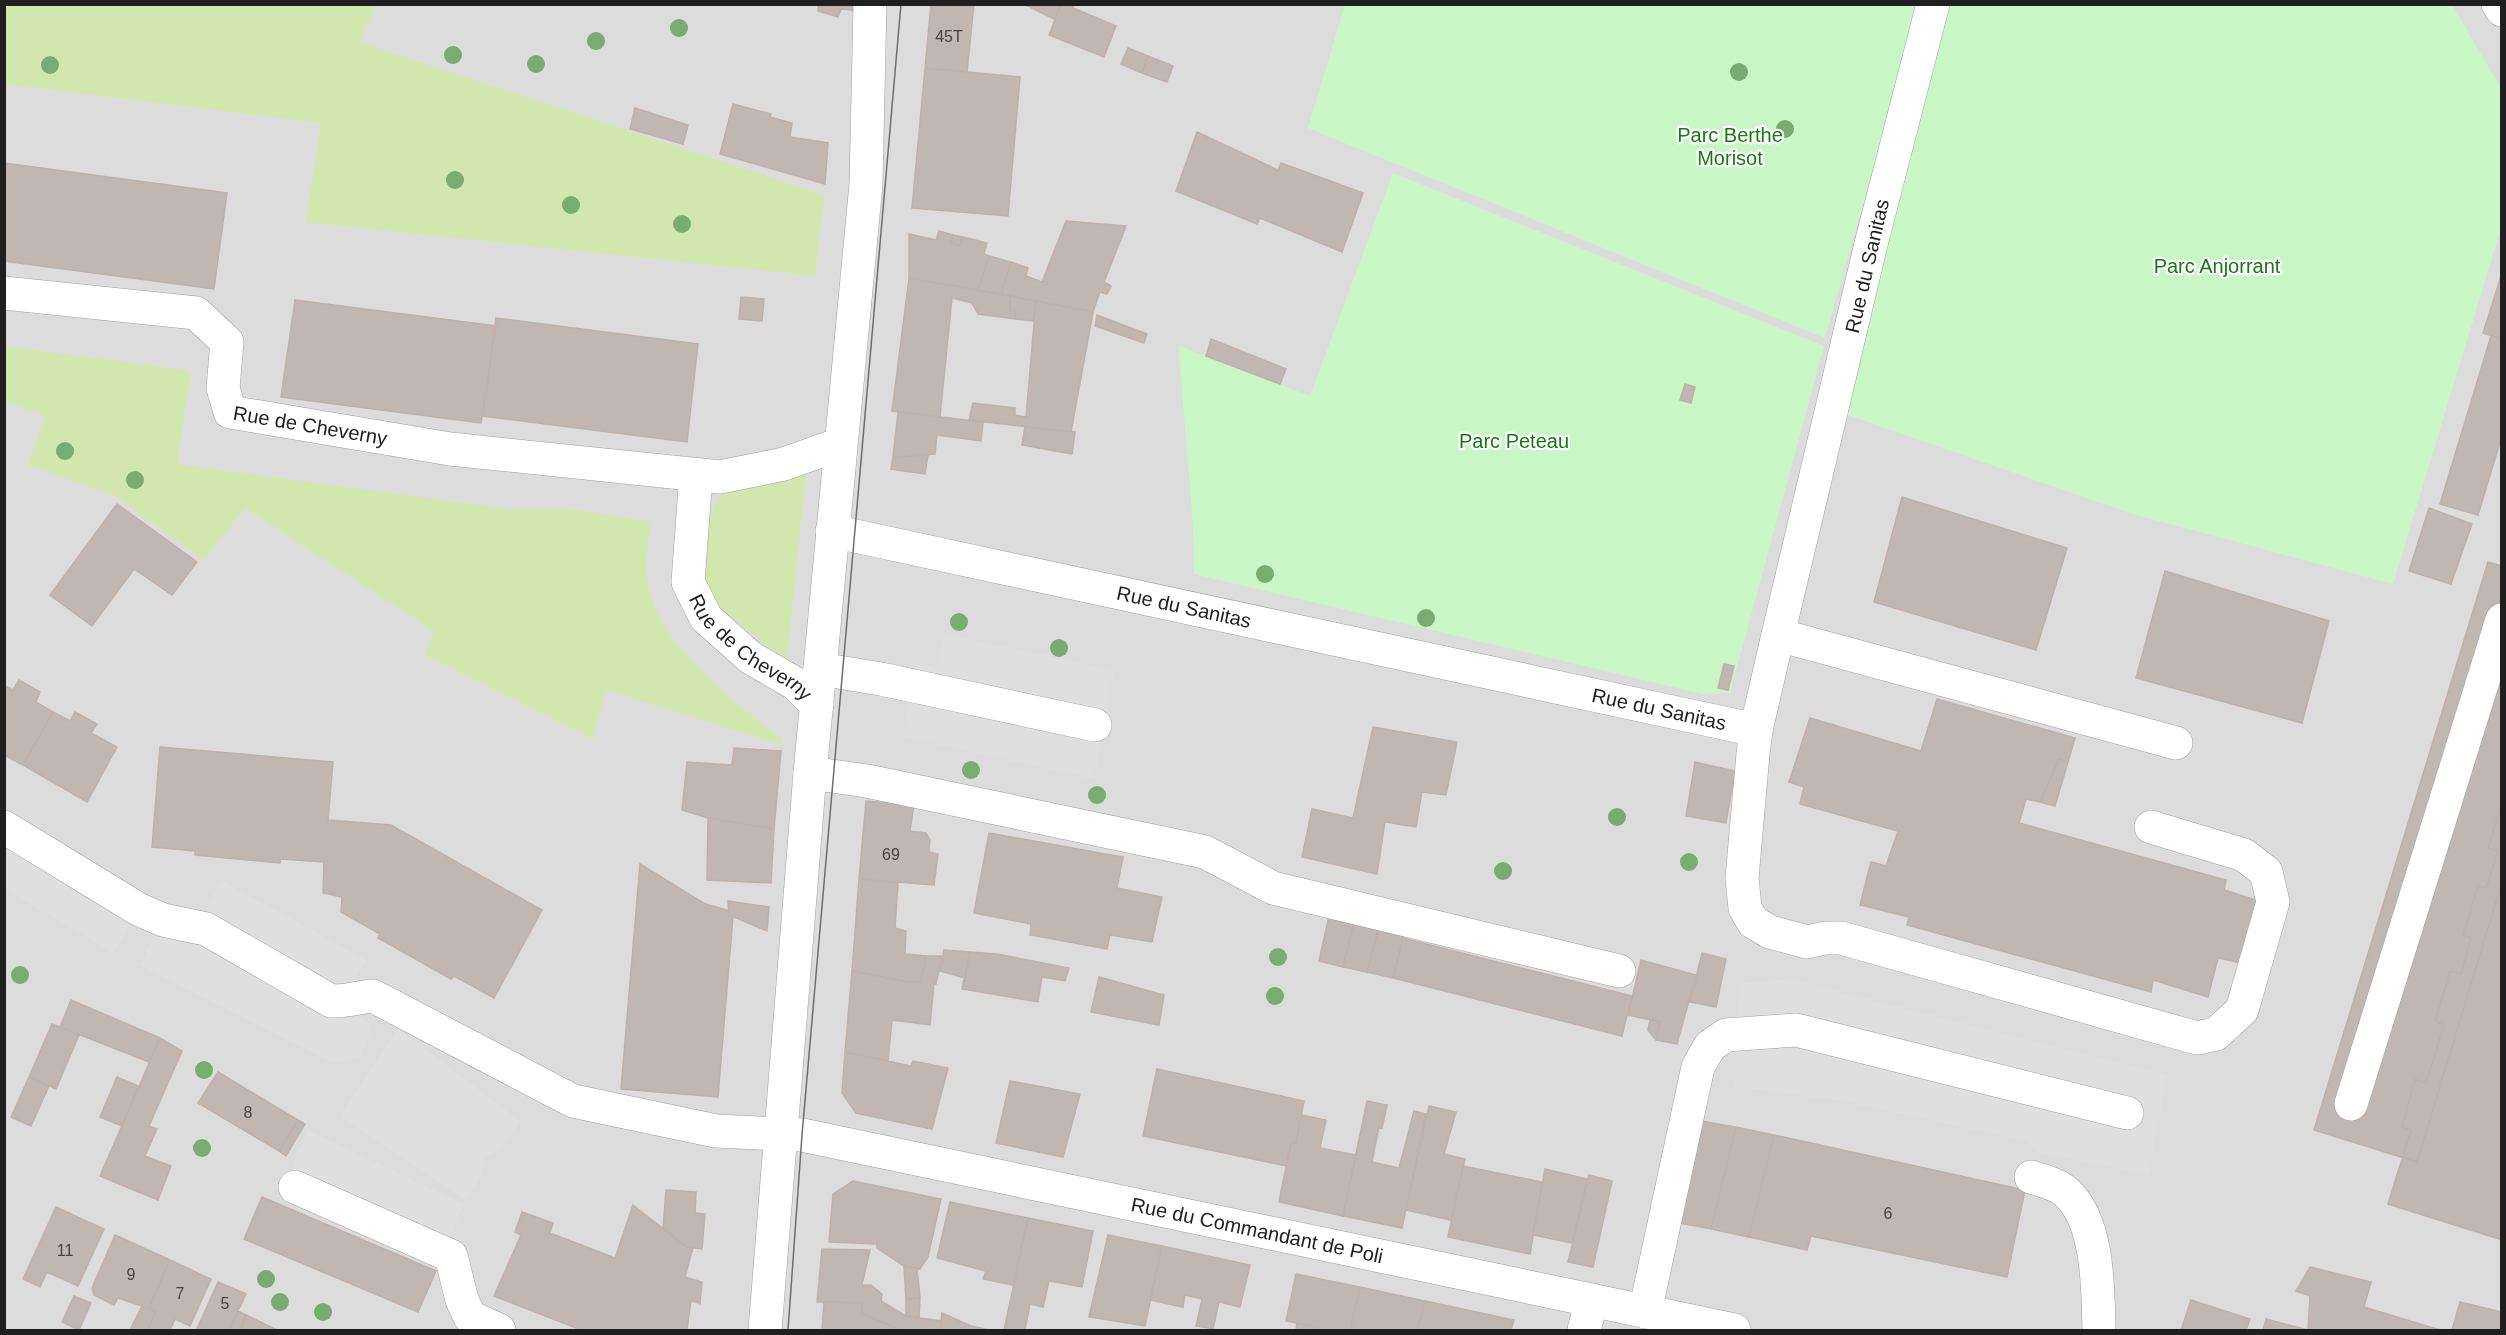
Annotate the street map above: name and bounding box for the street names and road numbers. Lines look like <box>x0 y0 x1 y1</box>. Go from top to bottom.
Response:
street label: Rue du Sanitas <box>1841 197 1893 335</box>
street label: Rue de Cheverny <box>232 402 389 449</box>
street label: Rue du Sanitas <box>1115 582 1253 632</box>
street label: Rue de Cheverny <box>685 590 817 705</box>
street label: Rue du Sanitas <box>1590 684 1728 734</box>
street label: Rue du Commandant de Poli <box>1129 1193 1385 1267</box>

